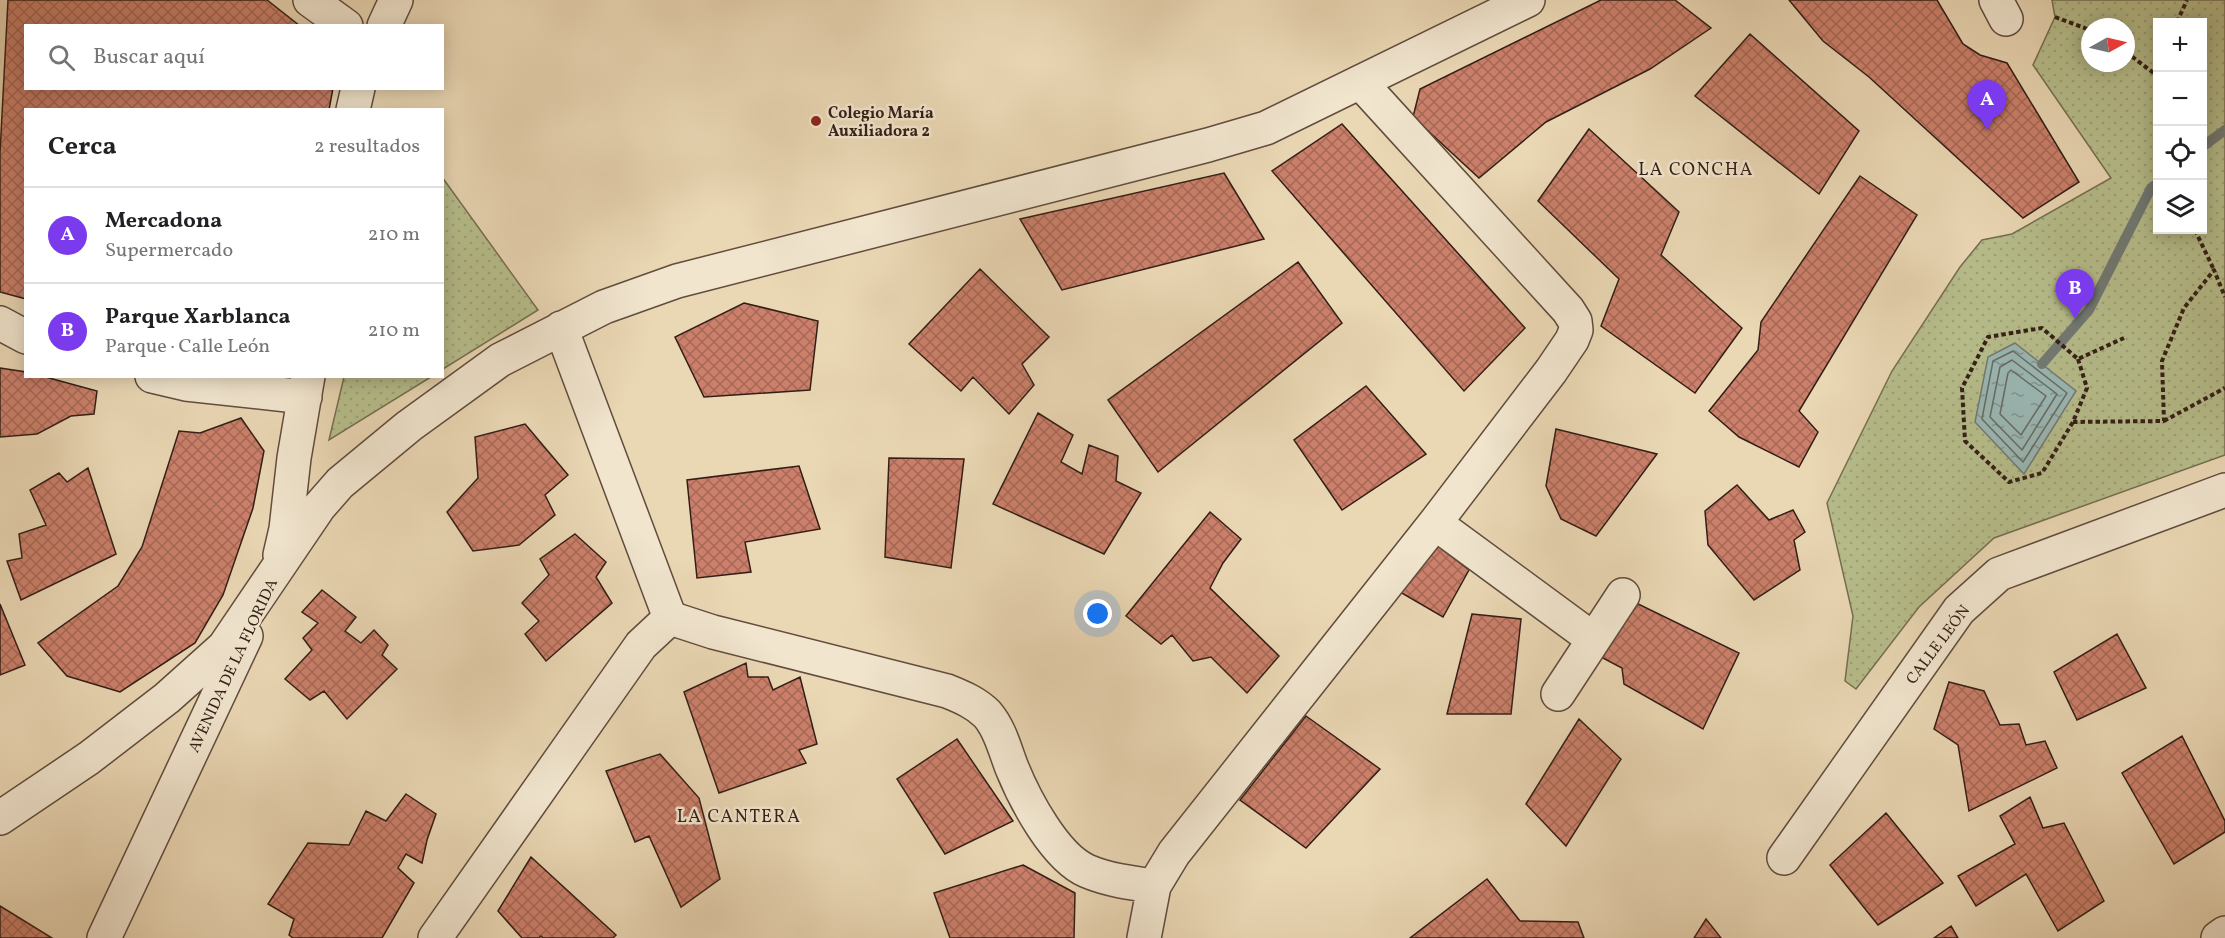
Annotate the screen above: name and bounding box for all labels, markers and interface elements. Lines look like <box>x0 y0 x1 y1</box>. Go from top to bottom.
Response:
north arrow <box>2081 18 2135 72</box>
map controls <box>2153 18 2207 234</box>
button: + <box>2153 18 2207 72</box>
search box <box>24 24 444 90</box>
icon: search <box>45 41 78 74</box>
text: Buscar aquí <box>93 42 205 73</box>
button: − <box>2153 72 2207 126</box>
pin: A <box>1968 80 2006 130</box>
place label: Colegio María Auxiliadora 2 <box>828 103 934 143</box>
marker: Colegio María Auxiliadora 2 <box>809 114 823 128</box>
button: locate <box>2153 126 2207 180</box>
text: Cerca <box>48 129 117 165</box>
text: 2 resultados <box>314 133 420 161</box>
district label: LA CONCHA <box>1638 158 1754 183</box>
button: layers <box>2153 180 2207 234</box>
text: Mercadona <box>105 206 222 237</box>
text: A <box>60 221 75 249</box>
text: 210 m <box>368 221 420 249</box>
text: Supermercado <box>105 237 233 265</box>
pin: B <box>2056 270 2094 319</box>
text: Parque Xarblanca <box>105 302 291 333</box>
text: B <box>61 317 74 345</box>
text: 210 m <box>368 317 420 345</box>
text: Parque · Calle León <box>105 333 270 361</box>
street label: AVENIDA DE LA FLORIDA <box>184 575 284 756</box>
your location <box>1083 599 1112 628</box>
street label: CALLE LEÓN <box>1901 601 1976 689</box>
district label: LA CANTERA <box>677 805 801 830</box>

